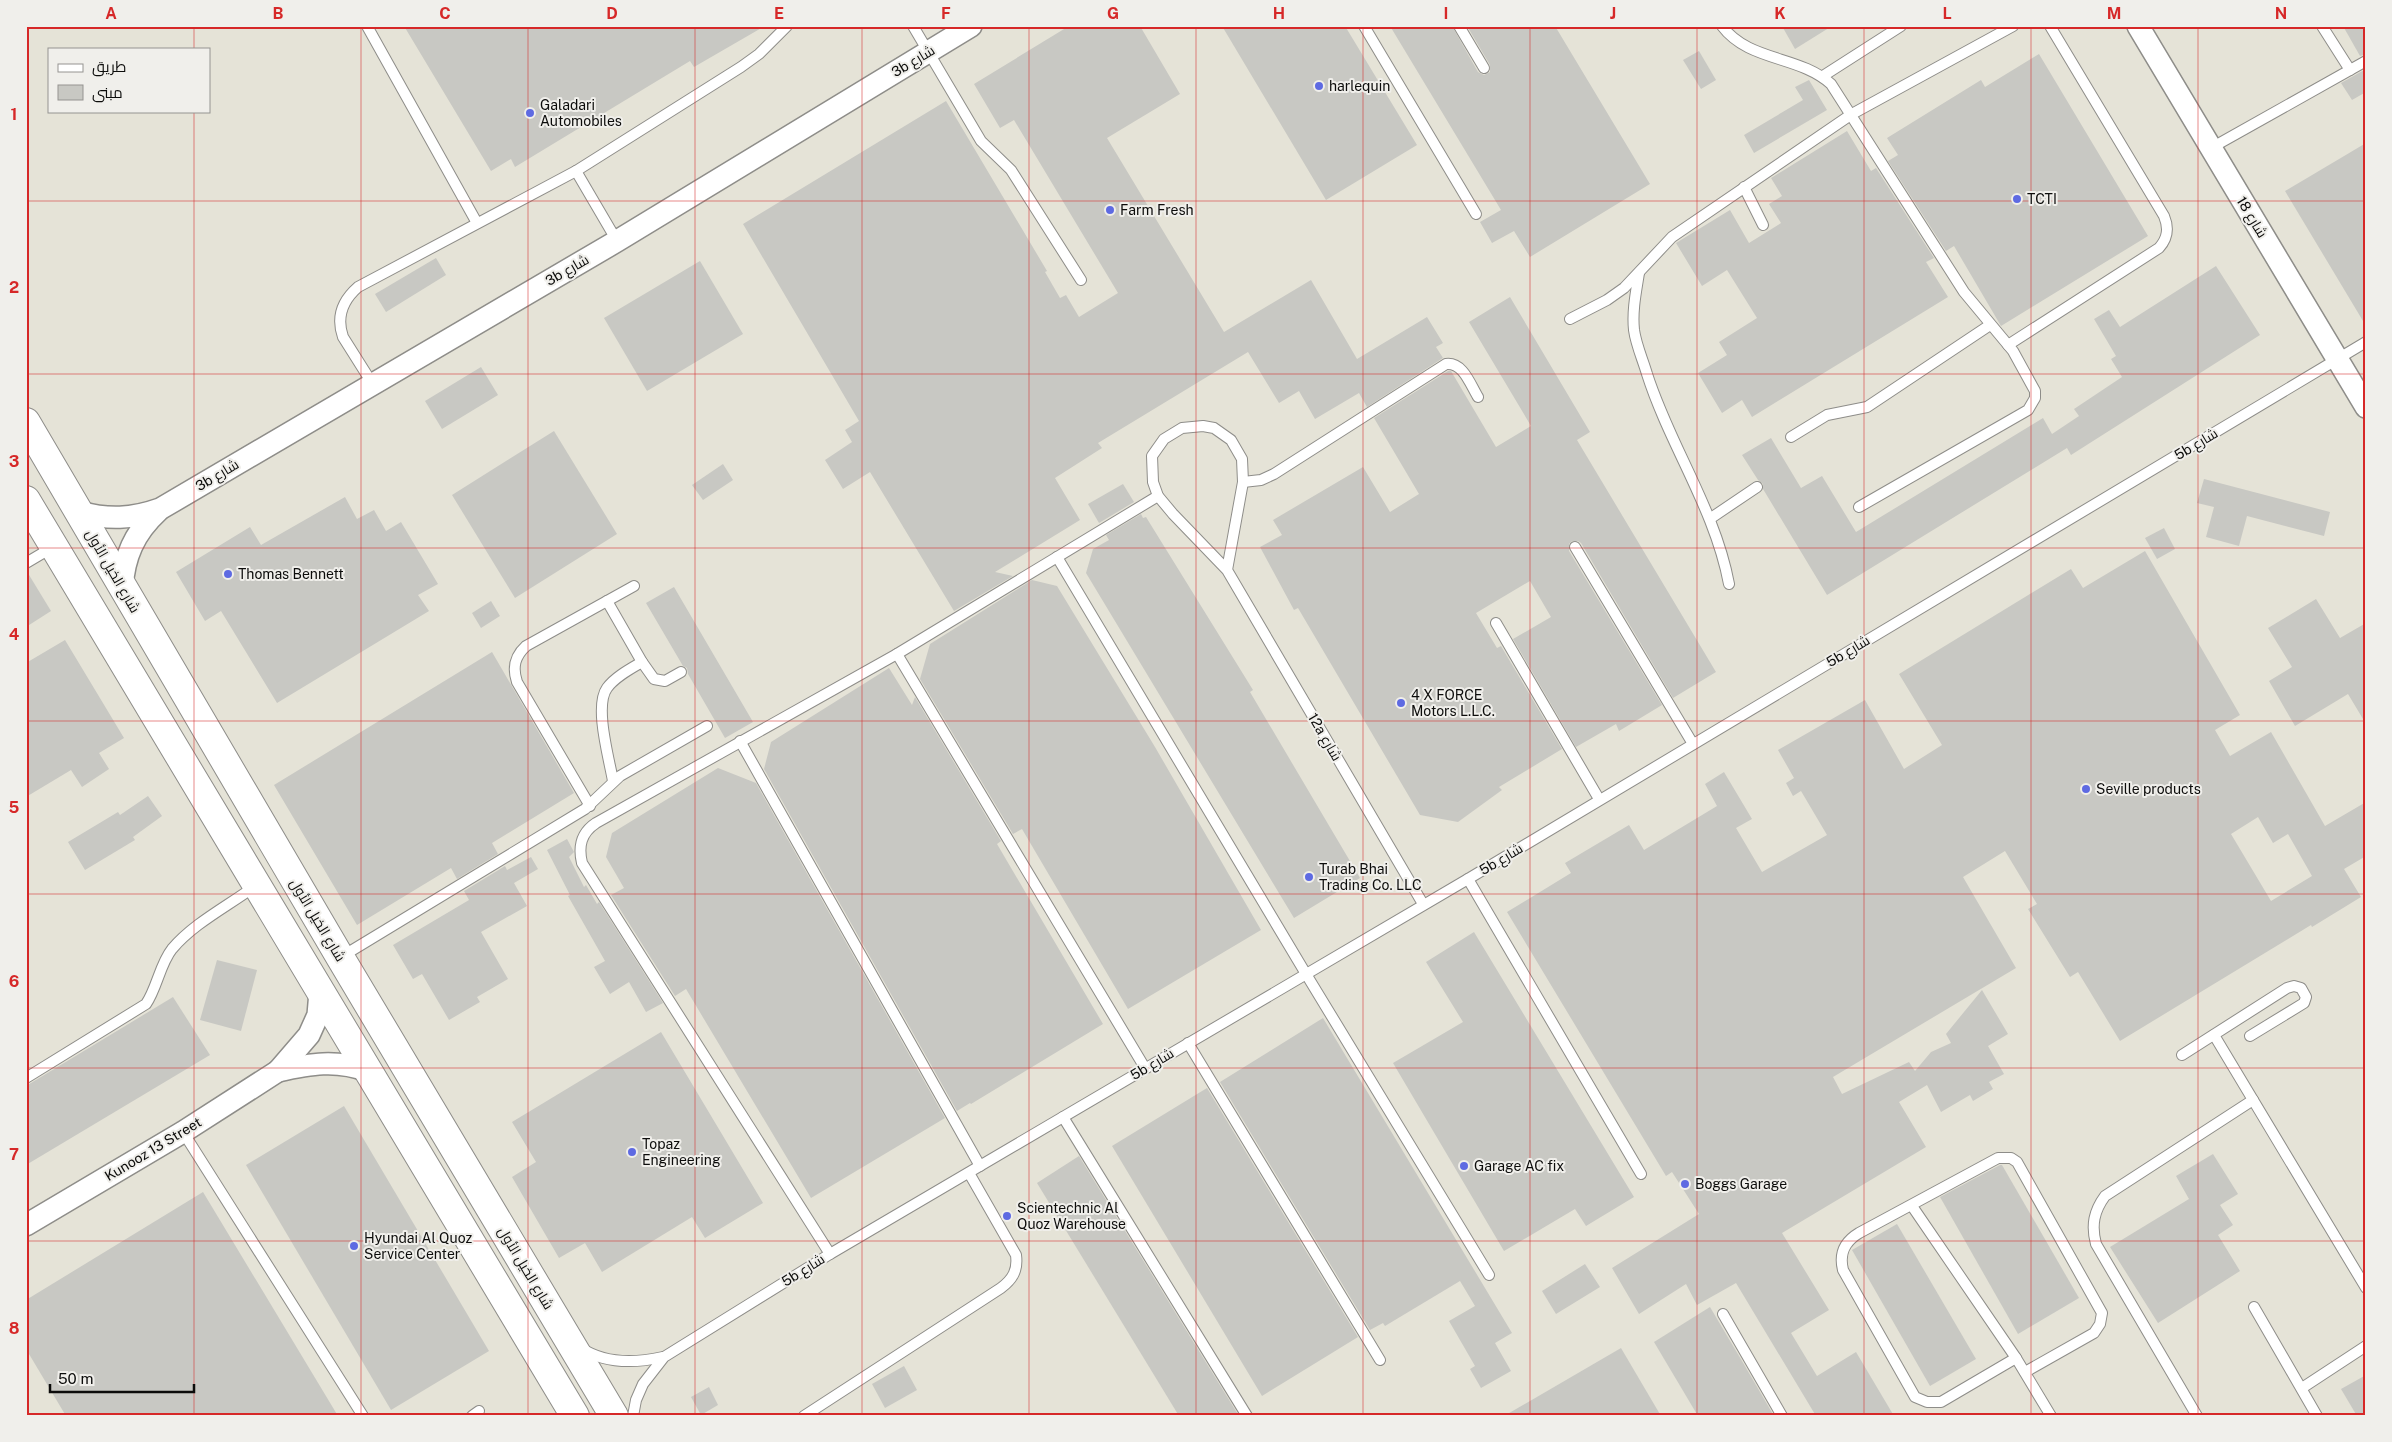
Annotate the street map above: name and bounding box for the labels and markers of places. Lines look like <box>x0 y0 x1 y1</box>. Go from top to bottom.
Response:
place label: harlequin <box>1329 78 1390 94</box>
marker: harlequin <box>1313 80 1325 92</box>
place label: Galadari Automobiles <box>540 97 622 129</box>
marker: Galadari Automobiles <box>524 107 536 119</box>
place label: TCTI <box>2027 191 2057 207</box>
marker: TCTI <box>2011 193 2023 205</box>
place label: Farm Fresh <box>1120 202 1194 218</box>
marker: Farm Fresh <box>1104 204 1116 216</box>
place label: Thomas Bennett <box>238 566 344 582</box>
marker: Thomas Bennett <box>222 568 234 580</box>
place label: 4 X FORCE Motors L.L.C. <box>1411 687 1495 719</box>
marker: 4 X FORCE Motors L.L.C. <box>1395 697 1407 709</box>
place label: Seville products <box>2096 781 2201 797</box>
marker: Seville products <box>2080 783 2092 795</box>
place label: Turab Bhai Trading Co. LLC <box>1319 861 1422 893</box>
marker: Turab Bhai Trading Co. LLC <box>1303 871 1315 883</box>
place label: Topaz Engineering <box>642 1136 721 1168</box>
marker: Topaz Engineering <box>626 1146 638 1158</box>
place label: Garage AC fix <box>1474 1158 1564 1174</box>
marker: Garage AC fix <box>1458 1160 1470 1172</box>
place label: Boggs Garage <box>1695 1176 1787 1192</box>
marker: Boggs Garage <box>1679 1178 1691 1190</box>
place label: Scientechnic Al Quoz Warehouse <box>1017 1200 1126 1232</box>
marker: Scientechnic Al Quoz Warehouse <box>1001 1210 1013 1222</box>
place label: Hyundai Al Quoz Service Center <box>364 1230 472 1262</box>
marker: Hyundai Al Quoz Service Center <box>348 1240 360 1252</box>

